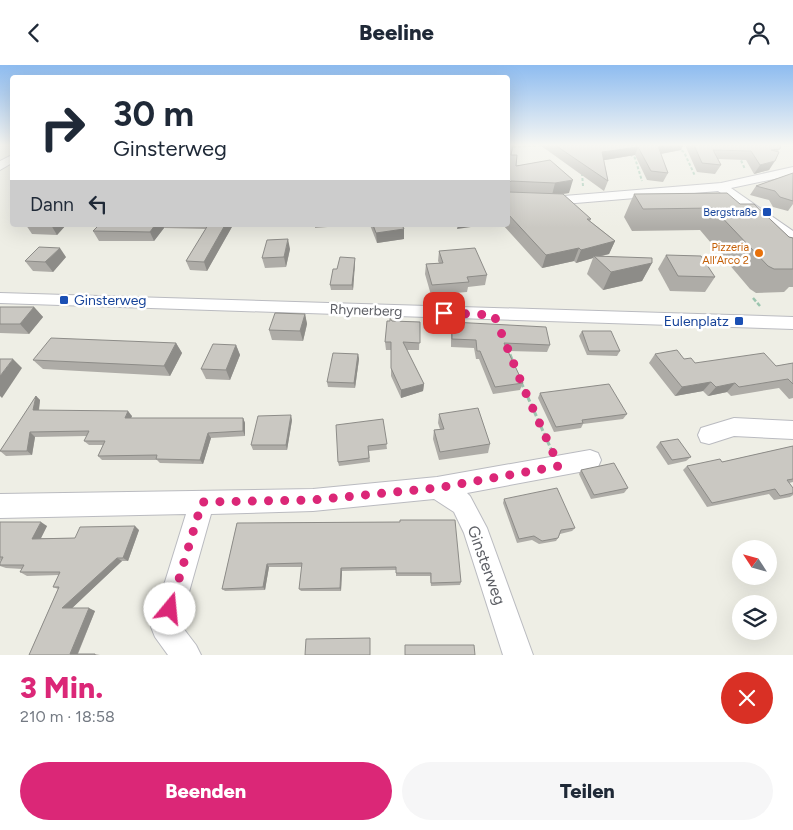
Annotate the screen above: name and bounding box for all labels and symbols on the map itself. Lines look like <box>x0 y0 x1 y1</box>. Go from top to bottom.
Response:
place label: Bergstraße <box>703 206 757 219</box>
marker: Bergstraße <box>761 206 773 218</box>
place label: Pizzeria All’Arco 2 <box>702 241 749 267</box>
marker: Pizzeria All’Arco 2 <box>753 247 765 259</box>
place label: Ginsterweg <box>74 292 147 309</box>
pin <box>423 292 465 334</box>
marker: Ginsterweg <box>58 294 70 306</box>
street label: Rhynerberg <box>329 301 403 320</box>
place label: Eulenplatz <box>664 313 729 330</box>
marker: Eulenplatz <box>733 315 745 327</box>
street label: Ginsterweg <box>463 523 510 607</box>
north arrow <box>732 540 778 585</box>
position arrow <box>143 582 195 634</box>

